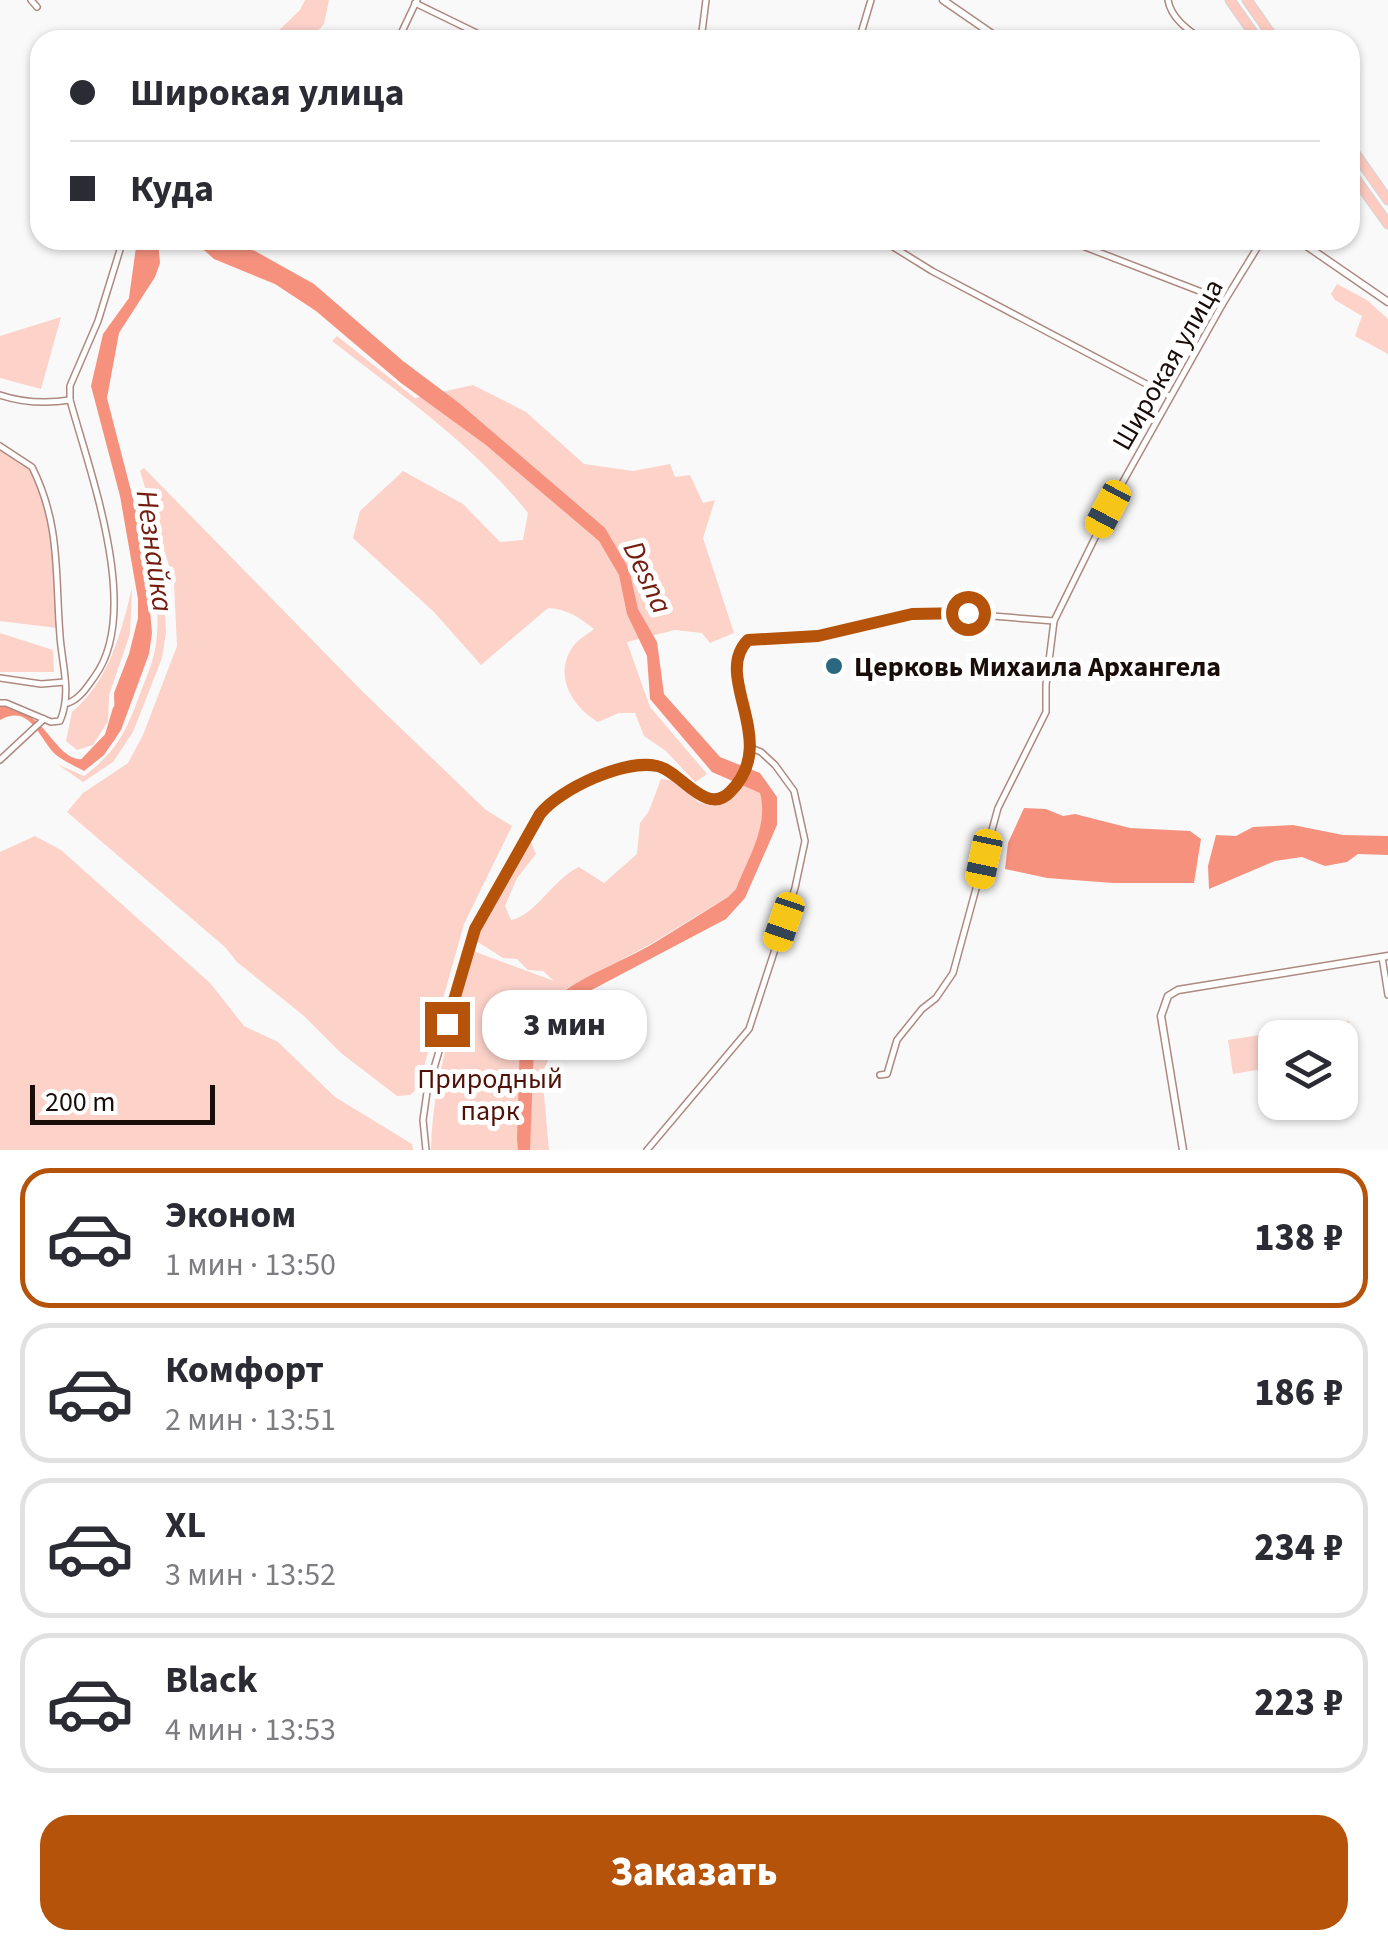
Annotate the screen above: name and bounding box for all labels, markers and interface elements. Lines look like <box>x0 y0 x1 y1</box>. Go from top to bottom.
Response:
text: Широкая улица <box>130 66 405 120</box>
text: Куда <box>130 162 214 216</box>
street label: Широкая улица <box>1102 271 1233 458</box>
car <box>1081 475 1135 543</box>
water label: Незнайка <box>125 487 184 615</box>
water label: Desna <box>612 534 683 621</box>
route start <box>946 591 991 636</box>
place label: Церковь Михаила Архангела <box>854 647 1221 687</box>
marker: Церковь Михаила Архангела <box>823 655 845 677</box>
car <box>963 827 1005 891</box>
car <box>760 889 808 955</box>
callout: 3 мин <box>482 989 647 1059</box>
route end <box>425 1002 470 1047</box>
text: 3 мин <box>523 1002 606 1048</box>
map controls <box>1258 1020 1358 1120</box>
button: layers <box>1258 1020 1358 1120</box>
park label: Природный парк <box>417 1059 563 1131</box>
scale bar <box>30 1080 215 1124</box>
text: 200 m <box>45 1082 116 1122</box>
text: Эконом <box>165 1188 296 1242</box>
icon: car <box>45 1193 135 1283</box>
text: 138 ₽ <box>1254 1211 1343 1265</box>
text: 1 мин · 13:50 <box>165 1242 336 1288</box>
text: Комфорт <box>165 1343 324 1397</box>
icon: car <box>45 1348 135 1438</box>
text: 186 ₽ <box>1254 1366 1343 1420</box>
text: 2 мин · 13:51 <box>165 1397 336 1443</box>
text: XL <box>165 1498 206 1552</box>
icon: car <box>45 1503 135 1593</box>
text: 234 ₽ <box>1254 1521 1343 1575</box>
text: 3 мин · 13:52 <box>165 1552 336 1598</box>
text: Black <box>165 1653 258 1707</box>
icon: car <box>45 1658 135 1748</box>
text: 223 ₽ <box>1254 1676 1343 1730</box>
text: 4 мин · 13:53 <box>165 1707 336 1753</box>
button: Заказать <box>40 1815 1348 1930</box>

